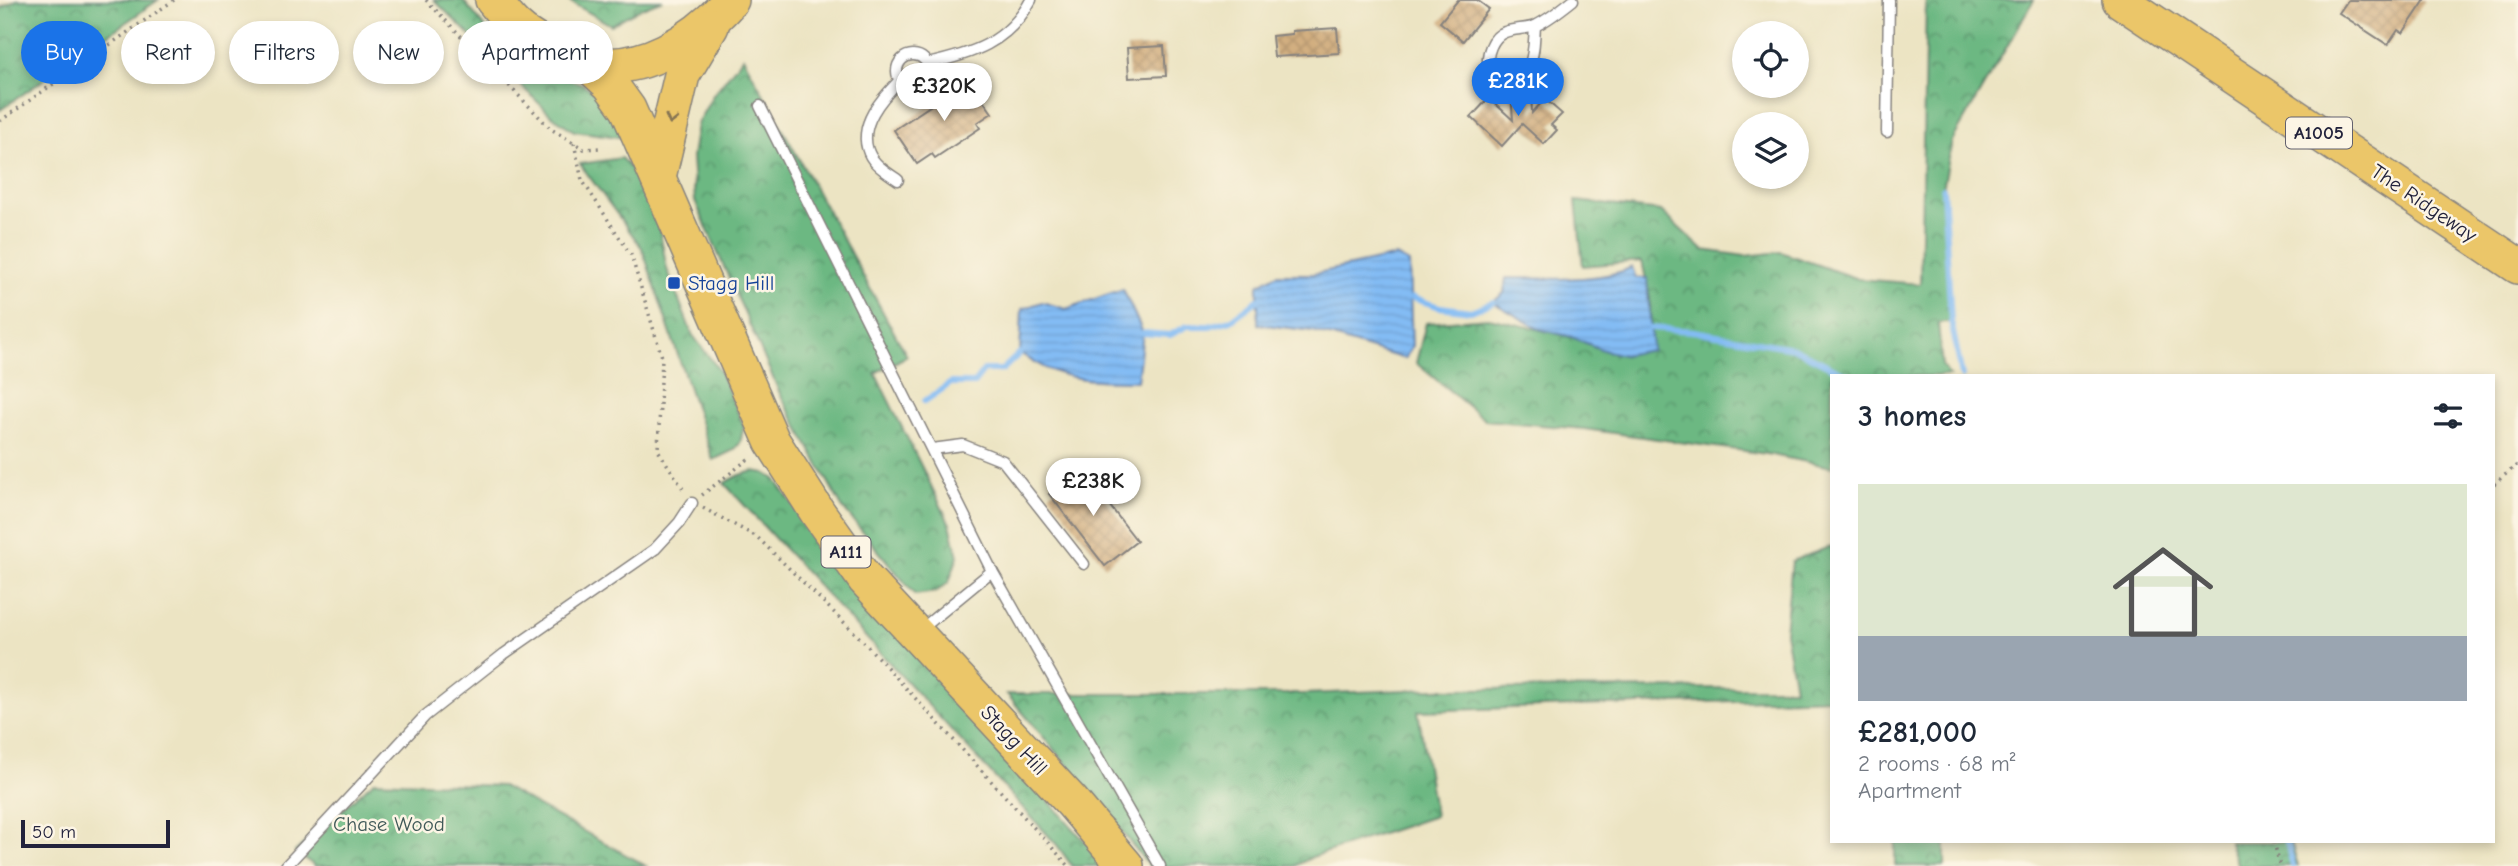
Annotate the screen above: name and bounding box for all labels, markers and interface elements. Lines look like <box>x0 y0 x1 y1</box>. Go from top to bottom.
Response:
chip: Buy <box>21 21 107 84</box>
chip: Rent <box>121 21 215 84</box>
chip: Filters <box>229 21 339 84</box>
chip: New <box>353 21 444 84</box>
chip: Apartment <box>458 21 613 84</box>
map controls <box>1732 21 1809 189</box>
button: locate <box>1732 21 1809 98</box>
pin: £281K <box>1469 58 1567 118</box>
pin: £320K <box>895 64 993 123</box>
text: £281K <box>1488 67 1548 94</box>
text: £320K <box>912 72 976 99</box>
button: layers <box>1732 112 1809 189</box>
one-way arrow <box>665 114 679 126</box>
road number: A1005 <box>2286 118 2352 148</box>
street label: The Ridgeway <box>2367 159 2482 247</box>
place label: Stagg Hill <box>688 271 774 295</box>
marker: Stagg Hill <box>666 275 682 291</box>
icon: filters <box>2429 397 2467 435</box>
text: 3 homes <box>1858 399 1966 434</box>
pin: £238K <box>1044 458 1142 518</box>
text: £238K <box>1062 467 1124 494</box>
icon: home <box>2100 529 2226 655</box>
road number: A111 <box>822 537 870 568</box>
street label: Stagg Hill <box>976 700 1052 780</box>
text: £281,000 <box>1858 715 1977 750</box>
text: 2 rooms · 68 m² <box>1858 750 2016 777</box>
text: Apartment <box>1858 777 1961 804</box>
park label: Chase Wood <box>333 812 445 836</box>
scale bar <box>21 817 170 849</box>
text: 50 m <box>32 821 76 843</box>

